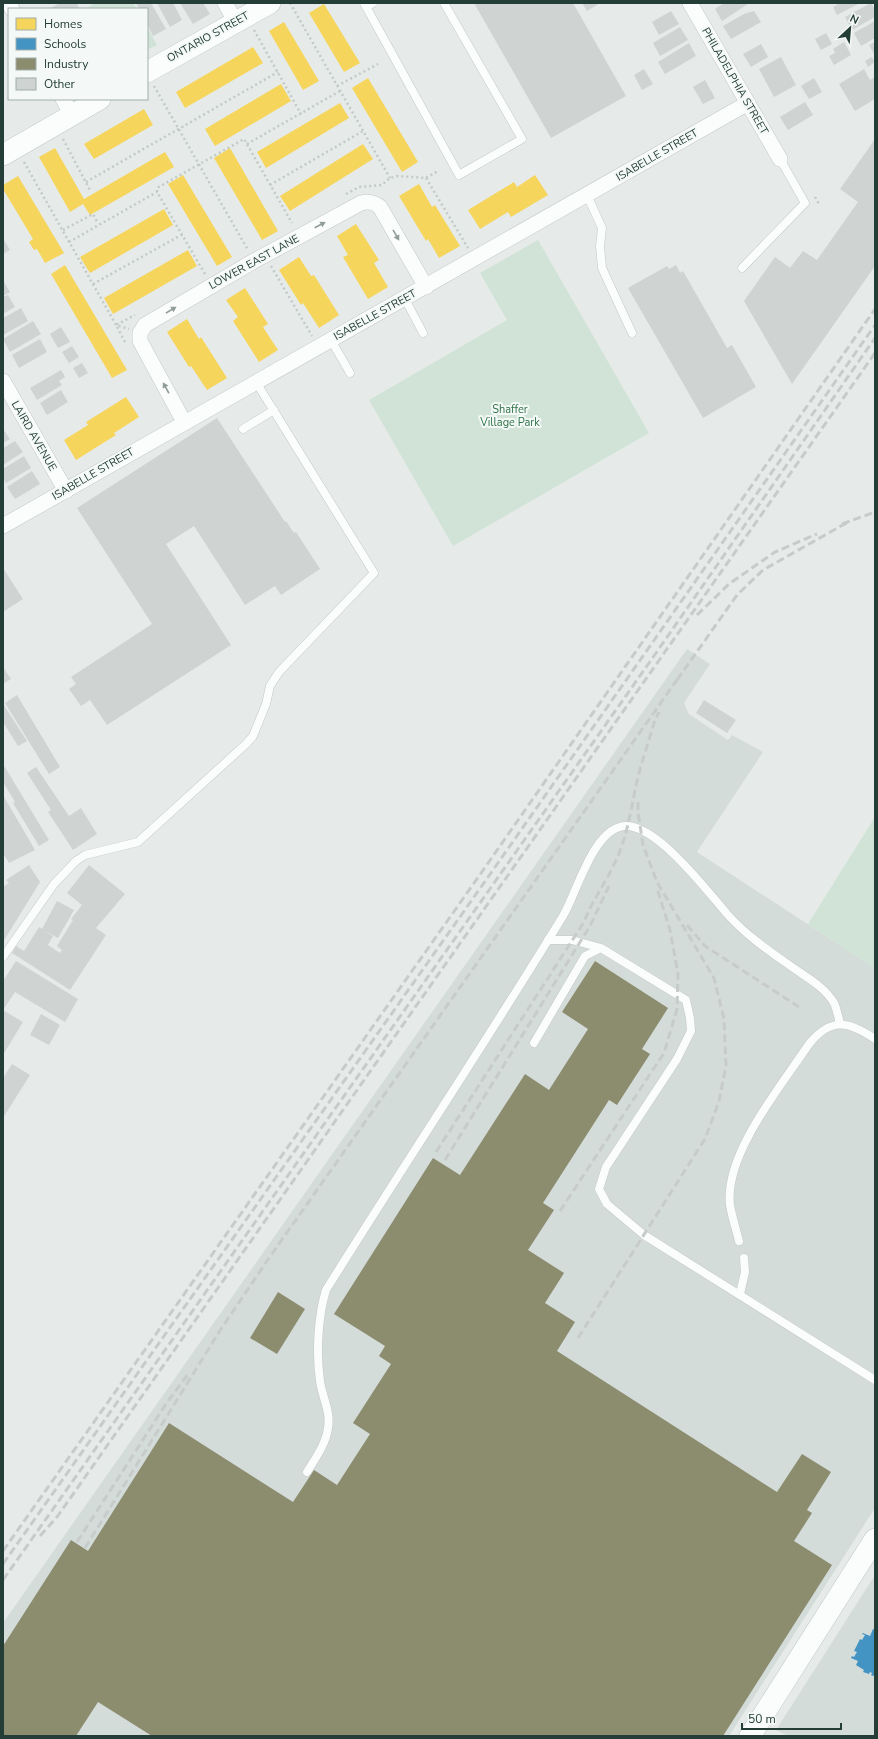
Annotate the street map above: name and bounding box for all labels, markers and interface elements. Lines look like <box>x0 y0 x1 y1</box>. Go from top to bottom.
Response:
legend <box>8 8 148 100</box>
street label: ONTARIO STREET <box>164 8 252 66</box>
north arrow <box>830 8 870 48</box>
text: N <box>847 11 861 28</box>
text: Homes <box>44 16 82 32</box>
street label: PHILADELPHIA STREET <box>698 25 772 138</box>
text: Schools <box>44 36 87 52</box>
text: Industry <box>44 56 89 72</box>
text: Other <box>44 76 76 92</box>
street label: ISABELLE STREET <box>613 125 701 185</box>
one-way arrow <box>315 222 326 228</box>
one-way arrow <box>392 229 399 241</box>
street label: LOWER EAST LANE <box>206 231 302 293</box>
street label: ISABELLE STREET <box>331 286 419 344</box>
one-way arrow <box>166 306 176 314</box>
one-way arrow <box>162 382 169 394</box>
street label: LAIRD AVENUE <box>8 398 60 474</box>
park label: Shaffer Village Park <box>479 402 540 430</box>
street label: ISABELLE STREET <box>49 444 137 504</box>
scale bar <box>742 1705 841 1731</box>
text: 50 m <box>748 1711 776 1727</box>

